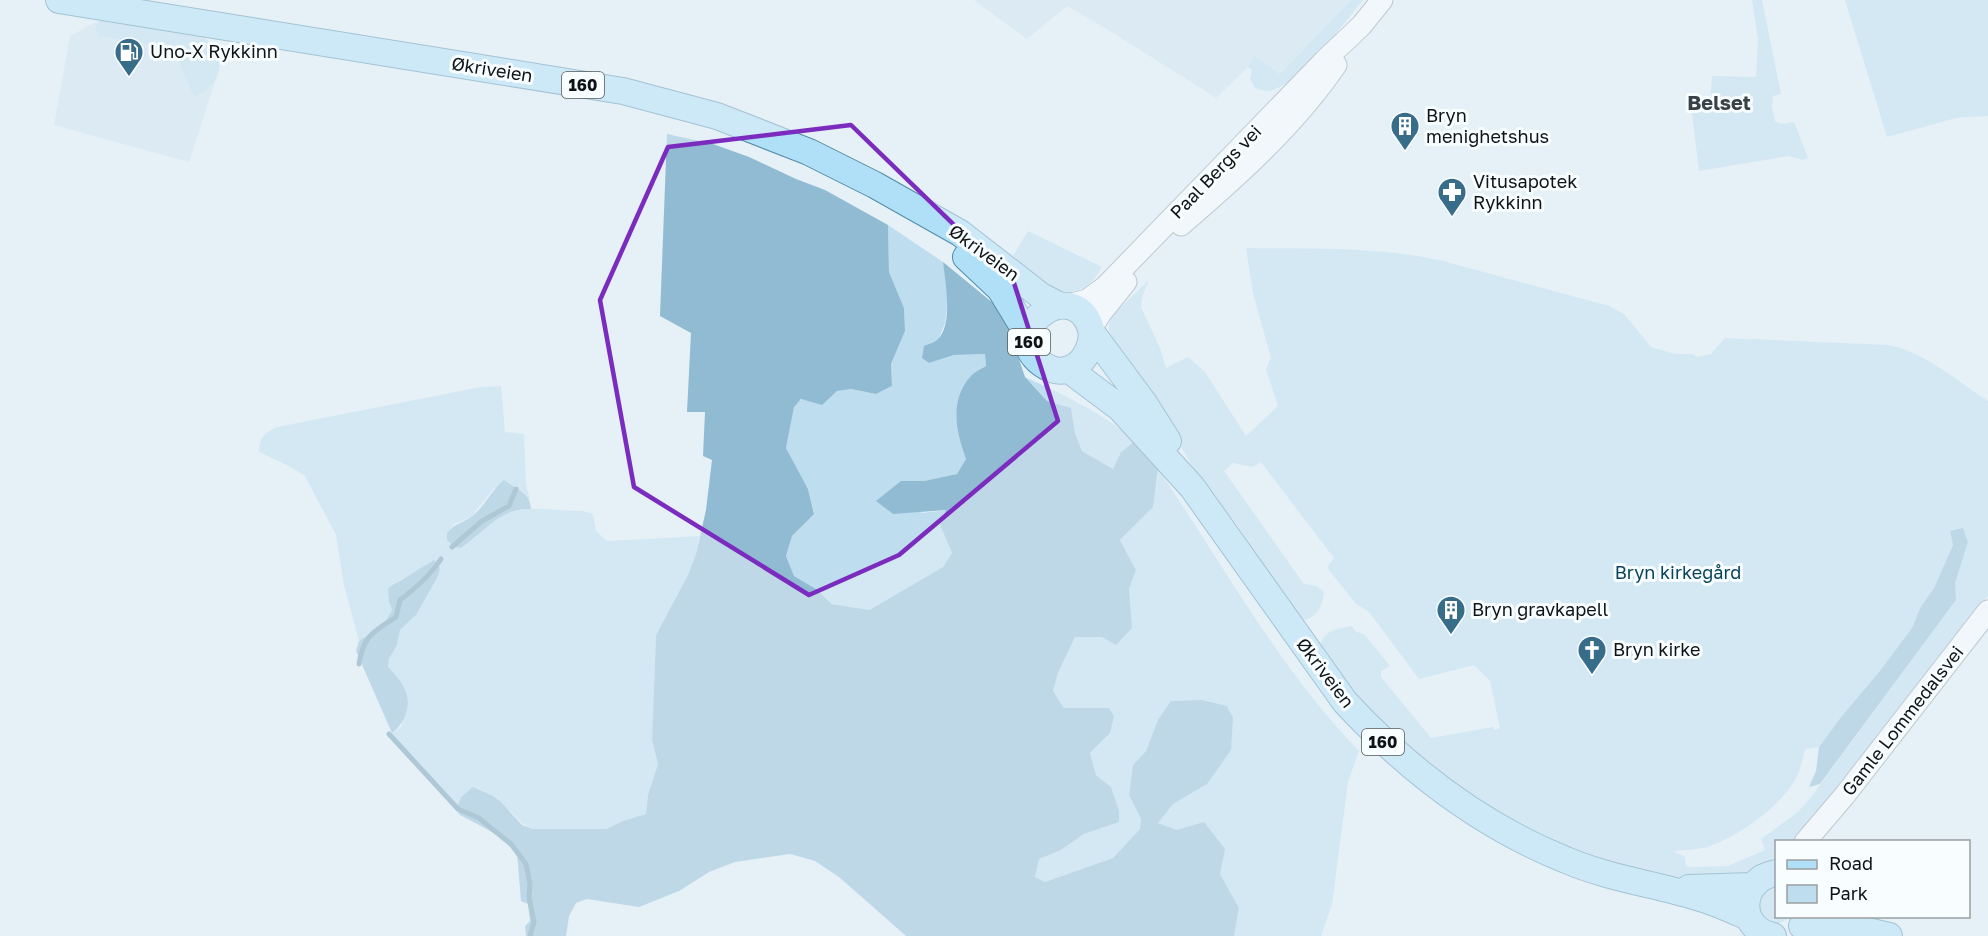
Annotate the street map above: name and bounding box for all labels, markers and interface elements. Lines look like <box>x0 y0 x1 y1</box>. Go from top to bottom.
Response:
fuel station icon: Uno-X Rykkinn <box>113 36 145 78</box>
place label: Uno-X Rykkinn <box>150 40 278 62</box>
street label: Økriveien <box>450 52 534 86</box>
road number: 160 <box>562 72 604 98</box>
district label: Belset <box>1687 90 1751 114</box>
place label: Bryn menighetshus <box>1426 104 1549 147</box>
building icon: Bryn menighetshus <box>1389 110 1421 152</box>
street label: Paal Bergs vei <box>1165 120 1265 223</box>
place label: Vitusapotek Rykkinn <box>1473 170 1577 213</box>
pharmacy icon: Vitusapotek Rykkinn <box>1436 176 1468 218</box>
street label: Økriveien <box>945 219 1024 285</box>
road number: 160 <box>1008 329 1050 355</box>
park label: Bryn kirkegård <box>1615 561 1741 583</box>
building icon: Bryn gravkapell <box>1435 594 1467 636</box>
place label: Bryn gravkapell <box>1472 598 1608 620</box>
street label: Økriveien <box>1292 633 1359 712</box>
church icon: Bryn kirke <box>1576 634 1608 676</box>
place label: Bryn kirke <box>1613 638 1701 660</box>
street label: Gamle Lommedalsvei <box>1837 641 1968 800</box>
road number: 160 <box>1362 729 1404 755</box>
legend <box>1775 840 1970 918</box>
text: Road <box>1829 852 1873 874</box>
text: Park <box>1829 882 1868 904</box>

